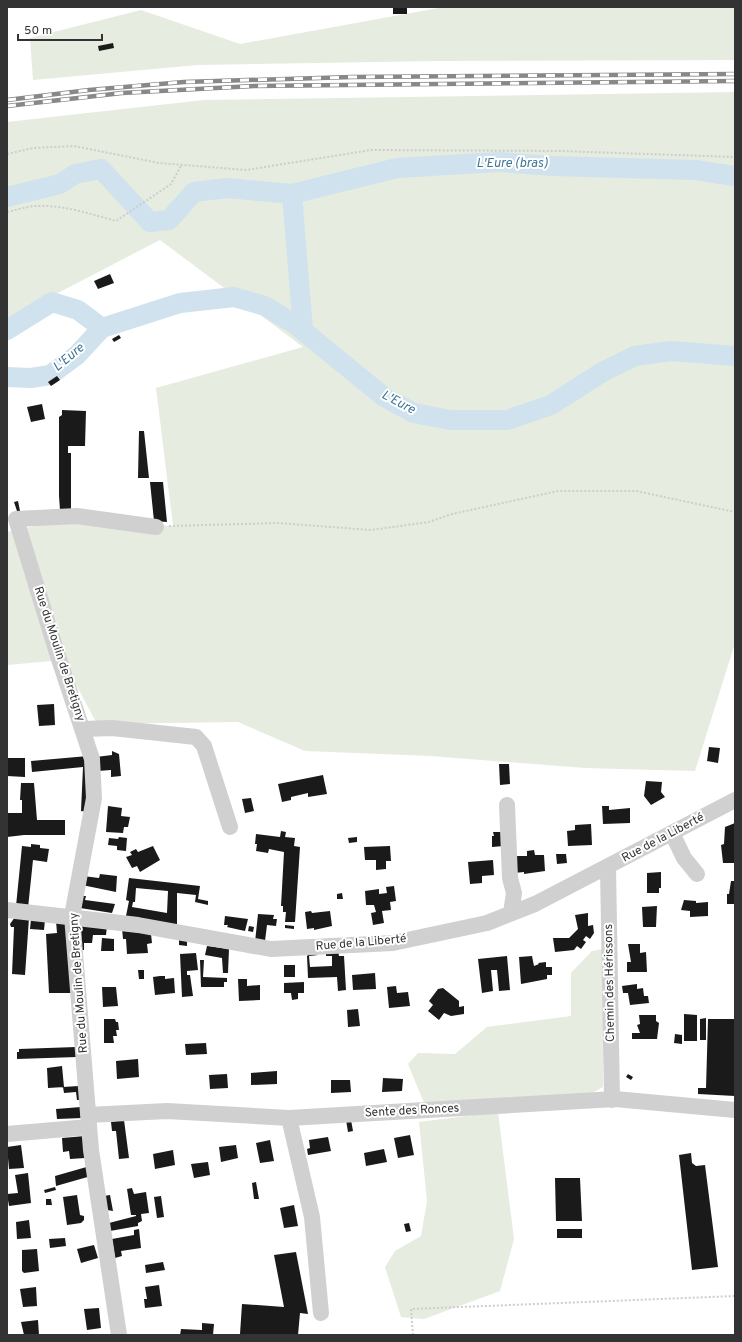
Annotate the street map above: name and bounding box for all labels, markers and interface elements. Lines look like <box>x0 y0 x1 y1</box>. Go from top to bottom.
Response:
scale bar <box>18 16 102 42</box>
text: 50 m <box>24 23 52 39</box>
water label: L'Eure (bras) <box>476 156 548 172</box>
water label: L'Eure <box>50 340 88 376</box>
water label: L'Eure <box>379 388 418 419</box>
street label: Rue du Moulin de Bretigny <box>30 585 88 723</box>
street label: Rue de la Liberté <box>619 810 707 866</box>
street label: Rue du Moulin de Bretigny <box>66 912 92 1054</box>
street label: Chemin des Hérissons <box>601 924 619 1042</box>
street label: Rue de la Liberté <box>315 931 407 955</box>
street label: Sente des Ronces <box>364 1101 460 1121</box>

